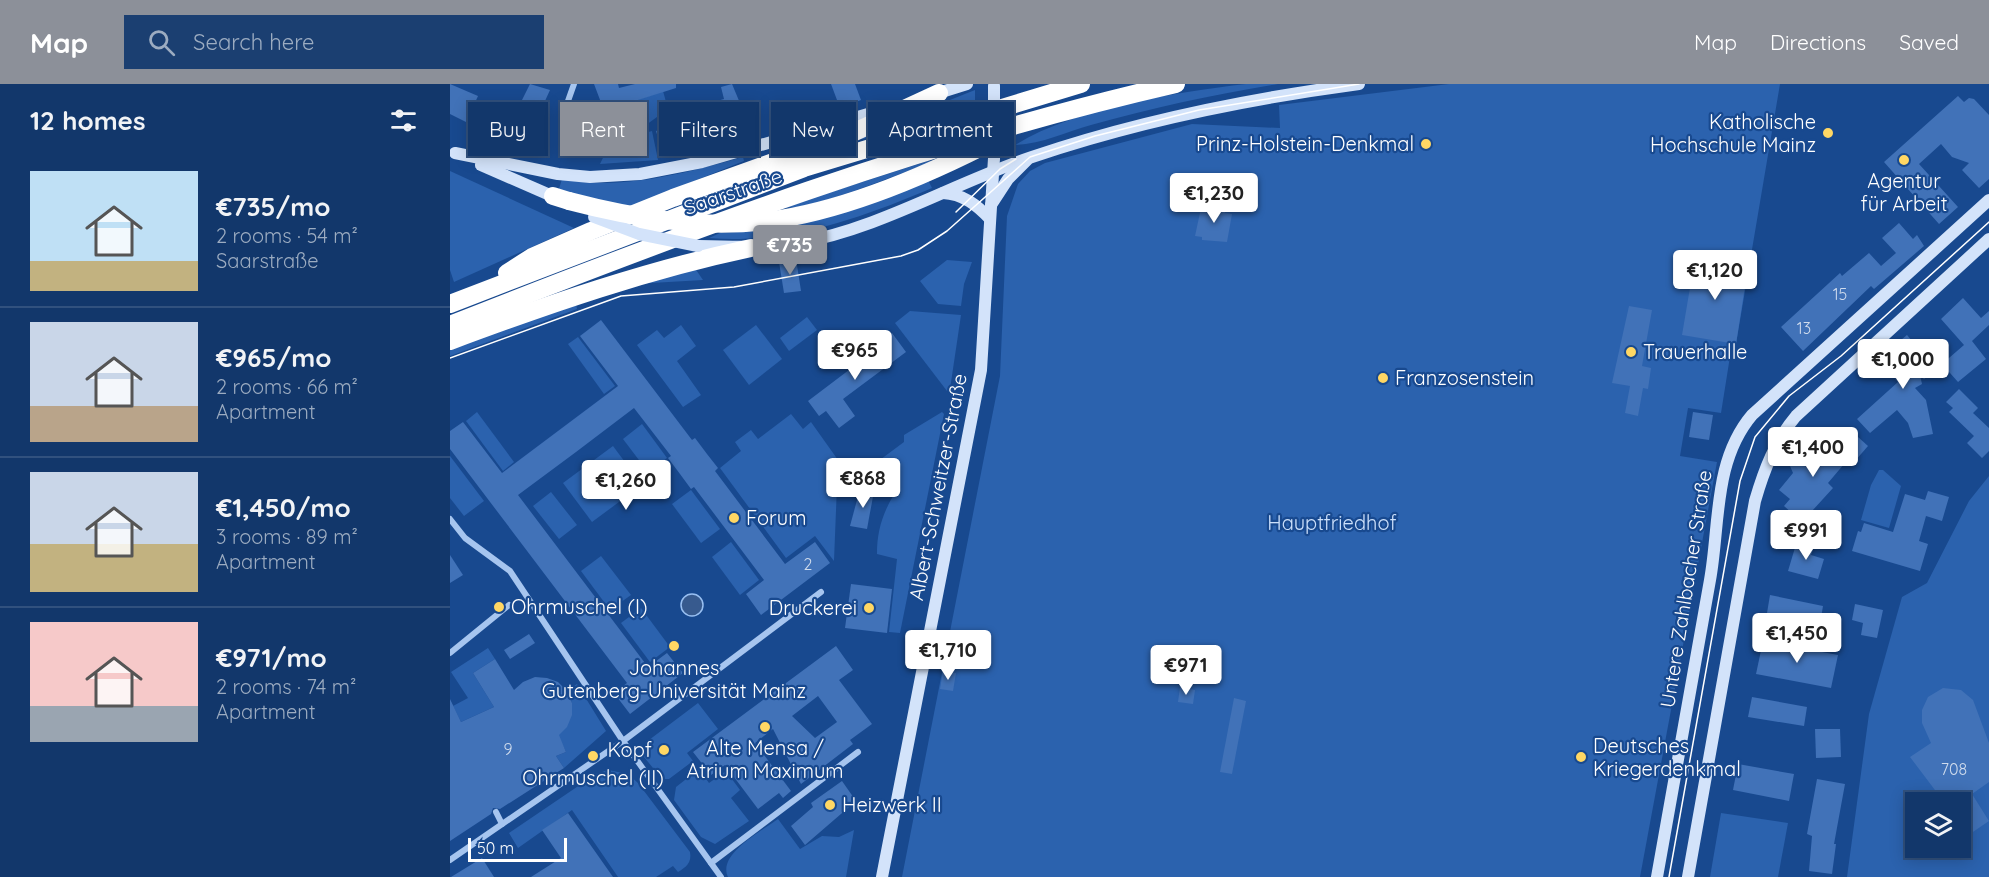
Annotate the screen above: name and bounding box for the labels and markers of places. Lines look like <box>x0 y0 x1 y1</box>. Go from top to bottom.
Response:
place label: Katholische Hochschule Mainz <box>1650 109 1816 157</box>
marker: Katholische Hochschule Mainz <box>1821 126 1835 140</box>
place label: Prinz-Holstein-Denkmal <box>1196 131 1414 156</box>
marker: Prinz-Holstein-Denkmal <box>1419 137 1433 151</box>
marker: Agentur für Arbeit <box>1897 153 1911 167</box>
place label: Agentur für Arbeit <box>1861 168 1948 216</box>
pin: €1,230 <box>1165 173 1263 224</box>
pin: €735 <box>754 225 826 276</box>
pin: €1,120 <box>1666 250 1764 301</box>
pin: €965 <box>819 330 891 381</box>
place label: Trauerhalle <box>1643 339 1747 364</box>
pin: €1,000 <box>1854 339 1952 390</box>
marker: Trauerhalle <box>1624 345 1638 359</box>
place label: Franzosenstein <box>1395 365 1534 390</box>
marker: Franzosenstein <box>1376 371 1390 385</box>
pin: €1,400 <box>1764 427 1862 478</box>
pin: €868 <box>827 458 899 509</box>
pin: €1,260 <box>577 460 675 511</box>
place label: Forum <box>746 505 806 530</box>
pin: €991 <box>1770 510 1842 561</box>
marker: Forum <box>727 511 741 525</box>
place label: Ohrmuschel (I) <box>511 594 647 619</box>
place label: Druckerei <box>769 595 857 620</box>
marker: Ohrmuschel (I) <box>492 600 506 614</box>
marker: Druckerei <box>862 601 876 615</box>
pin: €1,450 <box>1748 613 1846 664</box>
pin: €1,710 <box>899 630 997 681</box>
marker: Johannes Gutenberg-Universität Mainz <box>667 639 681 653</box>
pin: €971 <box>1150 645 1222 696</box>
place label: Johannes Gutenberg-Universität Mainz <box>542 655 806 703</box>
marker: Alte Mensa / Atrium Maximum <box>758 720 772 734</box>
place label: Deutsches Kriegerdenkmal <box>1593 733 1741 781</box>
place label: Alte Mensa / Atrium Maximum <box>686 735 844 783</box>
place label: Kopf <box>608 737 652 762</box>
marker: Kopf <box>657 743 671 757</box>
marker: Ohrmuschel (II) <box>586 749 600 763</box>
marker: Deutsches Kriegerdenkmal <box>1574 750 1588 764</box>
place label: Ohrmuschel (II) <box>522 765 664 790</box>
place label: Heizwerk II <box>842 792 942 817</box>
marker: Heizwerk II <box>823 798 837 812</box>

